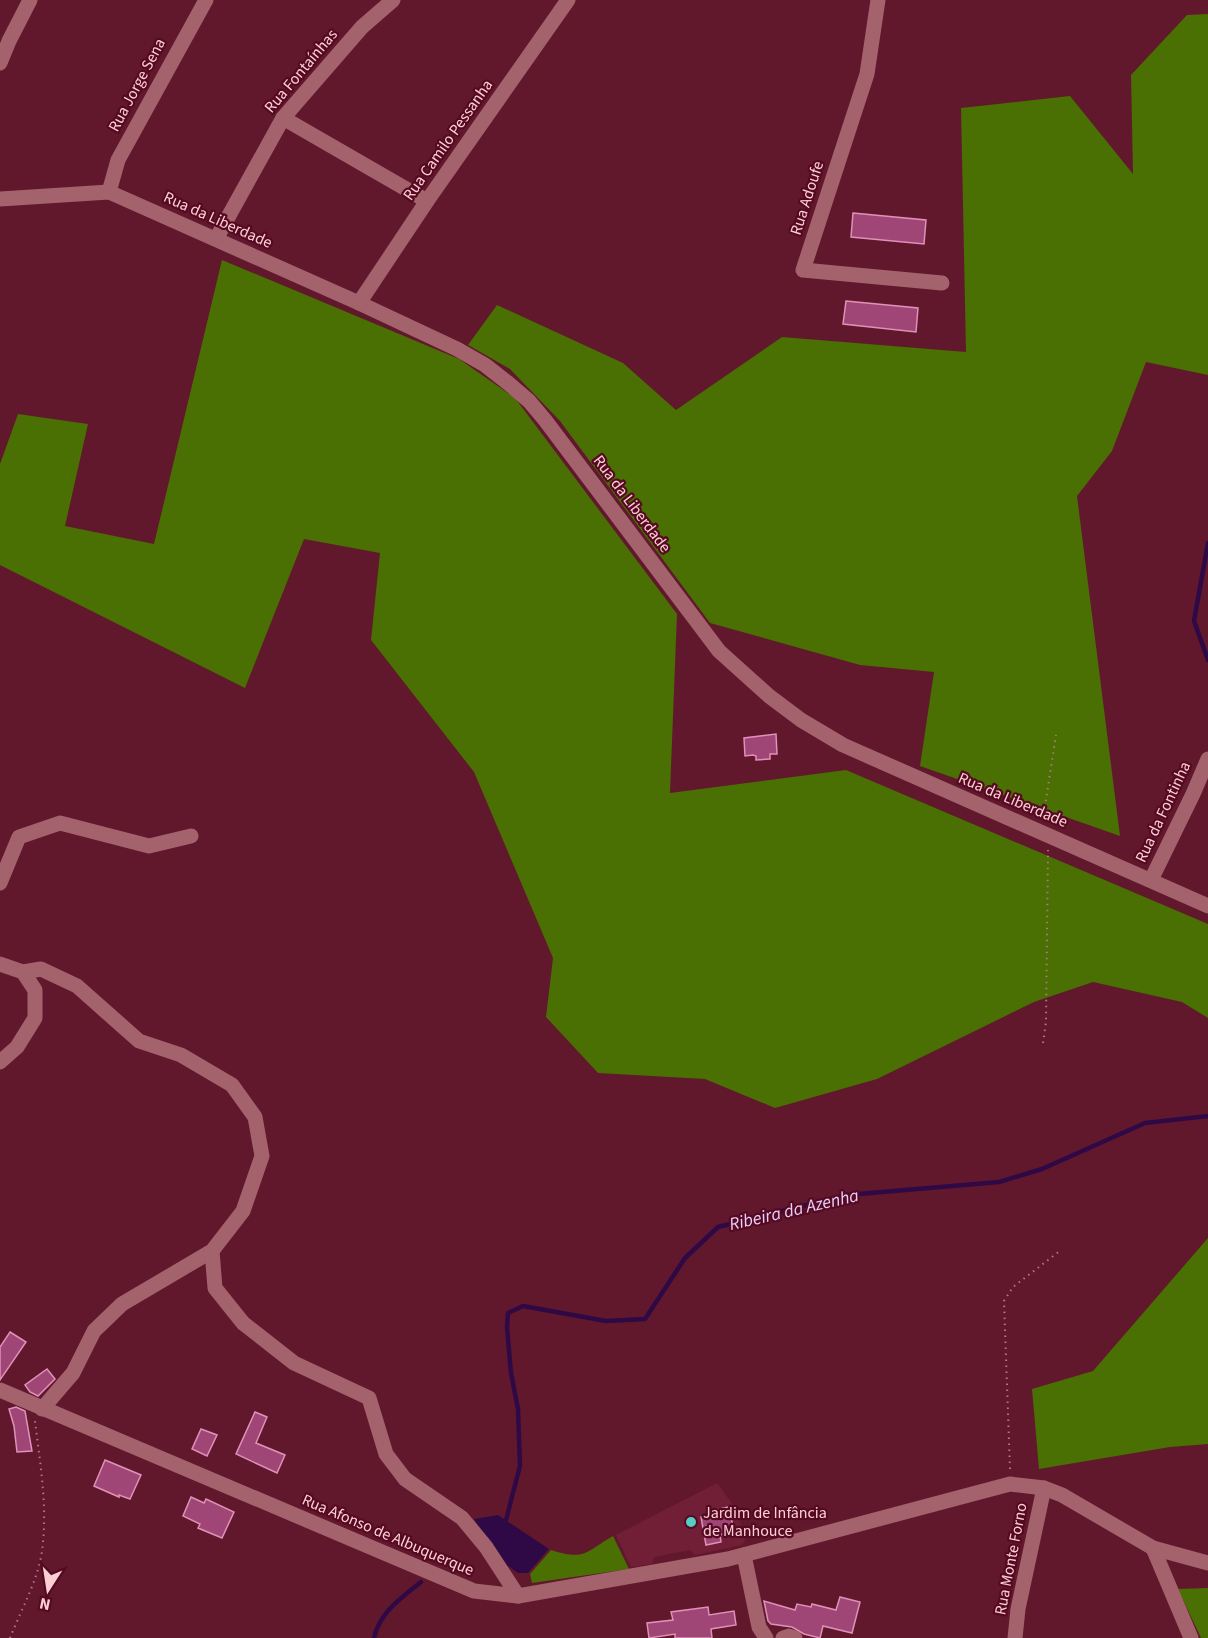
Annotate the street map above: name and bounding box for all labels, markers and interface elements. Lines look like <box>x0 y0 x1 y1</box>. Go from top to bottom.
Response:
street label: Rua Fontaínhas <box>259 24 343 118</box>
street label: Rua Jorge Sena <box>103 34 171 136</box>
street label: Rua Camilo Pessanha <box>398 75 498 205</box>
street label: Rua Adoufe <box>785 158 829 238</box>
street label: Rua da Liberdade <box>160 186 276 254</box>
street label: Rua da Liberdade <box>588 451 676 557</box>
street label: Rua da Fontinha <box>1130 758 1196 866</box>
street label: Rua da Liberdade <box>955 767 1071 833</box>
water label: Ribeira da Azenha <box>727 1183 862 1237</box>
street label: Rua Afonso de Albuquerque <box>299 1489 477 1581</box>
street label: Rua Monte Forno <box>989 1501 1033 1617</box>
place label: Jardim de Infância de Manhouce <box>703 1502 827 1542</box>
marker: Jardim de Infância de Manhouce <box>684 1515 698 1529</box>
north arrow <box>18 1560 78 1620</box>
text: N <box>38 1592 53 1616</box>

